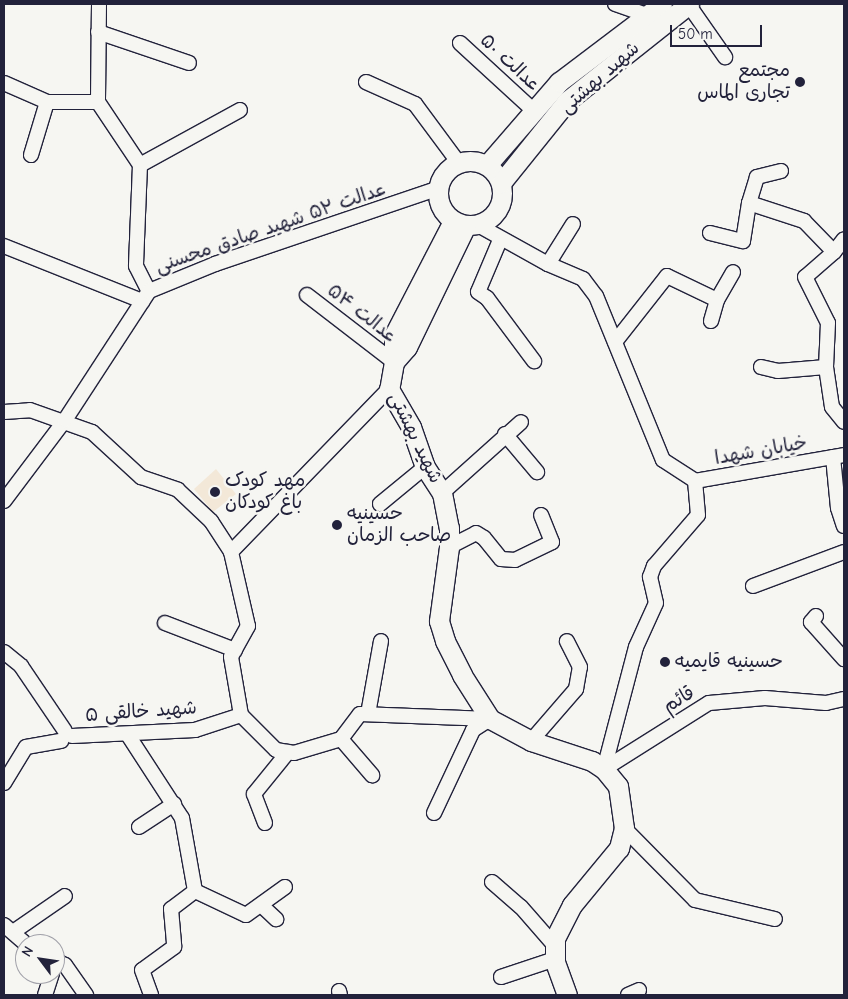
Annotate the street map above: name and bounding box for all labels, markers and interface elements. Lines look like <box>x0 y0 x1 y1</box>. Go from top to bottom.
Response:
scale bar <box>673 15 766 47</box>
text: 50 m <box>678 25 713 43</box>
street label: عدالت ۵۰ <box>475 29 545 97</box>
street label: شهید بهشتی <box>555 37 645 119</box>
place label: مجتمع تجاری الماس <box>697 60 790 104</box>
marker: مجتمع تجاری الماس <box>794 76 806 88</box>
street label: عدالت ۵۲ شهید صادق محسنی <box>152 178 390 278</box>
street label: عدالت ۵۴ <box>322 280 402 348</box>
street label: شهید بهشتی <box>383 389 447 487</box>
street label: خیابان شهدا <box>713 432 809 470</box>
place label: مهد کودک باغ کودکان <box>225 470 305 514</box>
marker: مهد کودک باغ کودکان <box>209 486 221 498</box>
place label: حسینیه صاحب الزمان <box>347 503 451 547</box>
marker: حسینیه صاحب الزمان <box>331 519 343 531</box>
place label: حسینیه قایمیه <box>675 651 783 673</box>
marker: حسینیه قایمیه <box>659 656 671 668</box>
street label: قائم <box>659 682 699 718</box>
street label: شهید خالقی ۵ <box>84 697 198 727</box>
north arrow <box>15 934 65 984</box>
text: N <box>18 943 37 960</box>

